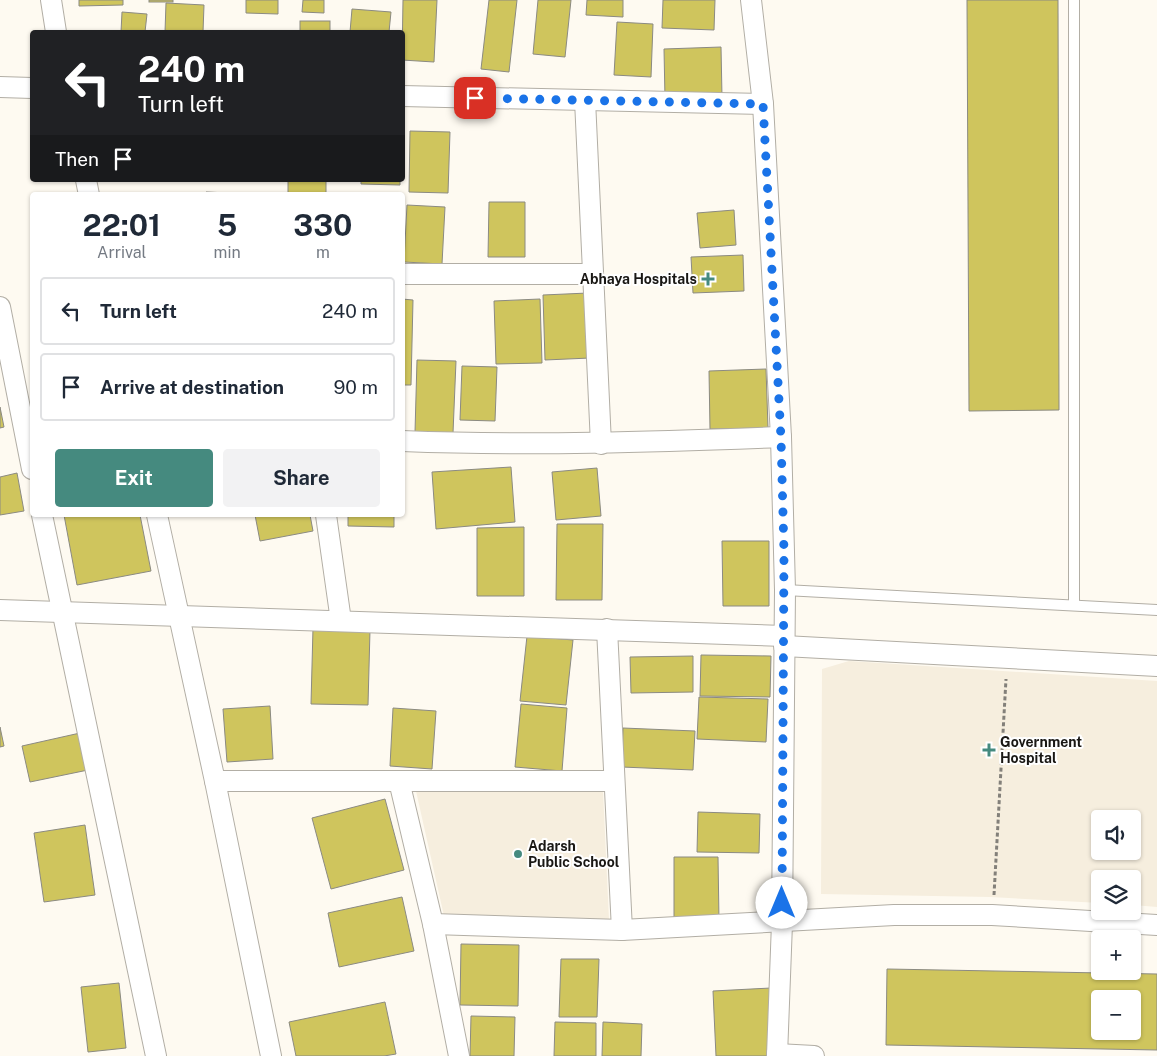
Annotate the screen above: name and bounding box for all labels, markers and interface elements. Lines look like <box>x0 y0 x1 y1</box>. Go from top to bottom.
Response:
text: 240 m <box>138 49 245 90</box>
icon: left <box>55 50 120 115</box>
pin <box>454 77 496 119</box>
icon: arrive <box>461 84 489 112</box>
text: Turn left <box>138 91 224 117</box>
icon: arrive <box>109 145 137 173</box>
text: Then <box>55 148 99 170</box>
text: 22:01 <box>83 207 161 243</box>
text: 5 <box>217 207 237 243</box>
text: 330 <box>293 207 352 243</box>
text: Arrival <box>97 243 146 262</box>
text: min <box>214 243 241 262</box>
text: m <box>316 243 330 262</box>
place label: Abhaya Hospitals <box>580 271 697 287</box>
marker: Abhaya Hospitals <box>701 272 715 286</box>
icon: left <box>57 297 85 325</box>
text: Turn left <box>100 300 177 322</box>
text: 240 m <box>322 300 378 322</box>
icon: arrive <box>57 373 85 401</box>
text: Arrive at destination <box>100 376 284 398</box>
text: 90 m <box>334 376 378 398</box>
button: Exit <box>55 449 213 507</box>
button: Share <box>223 449 380 507</box>
place label: Government Hospital <box>1000 734 1082 766</box>
marker: Government Hospital <box>982 743 996 757</box>
map controls <box>1091 810 1141 1040</box>
button: sound <box>1091 810 1141 860</box>
place label: Adarsh Public School <box>528 838 620 870</box>
marker: Adarsh Public School <box>512 848 524 860</box>
button: layers <box>1091 870 1141 920</box>
position arrow <box>755 876 807 928</box>
button: + <box>1091 930 1141 980</box>
button: − <box>1091 990 1141 1040</box>

